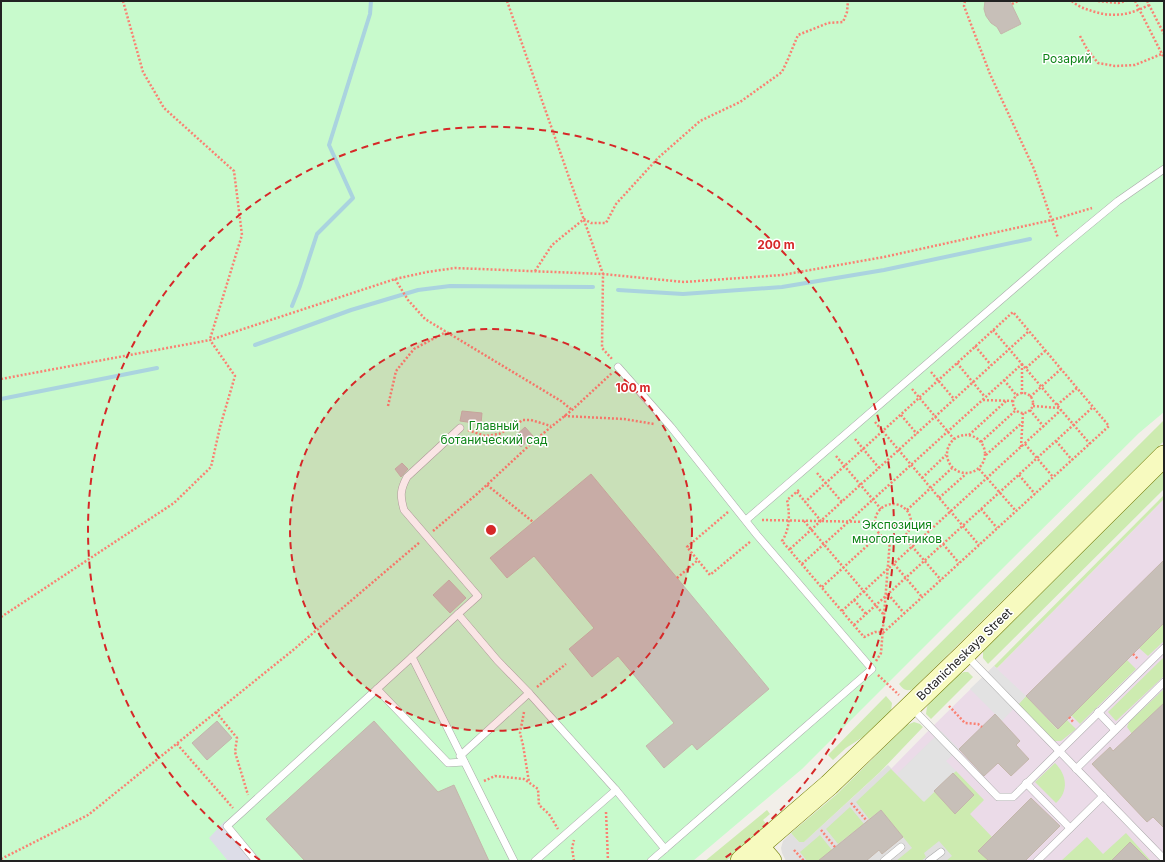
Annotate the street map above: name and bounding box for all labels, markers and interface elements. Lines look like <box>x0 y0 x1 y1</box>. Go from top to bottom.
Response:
park label: Розарий <box>1042 51 1092 66</box>
text: 200 m <box>757 237 795 252</box>
text: 100 m <box>615 380 651 395</box>
park label: Главный ботанический сад <box>441 418 548 447</box>
park label: Экспозиция многолетников <box>852 517 942 546</box>
centre of rings <box>484 523 498 537</box>
street label: Botanicheskaya Street <box>913 604 1015 703</box>

